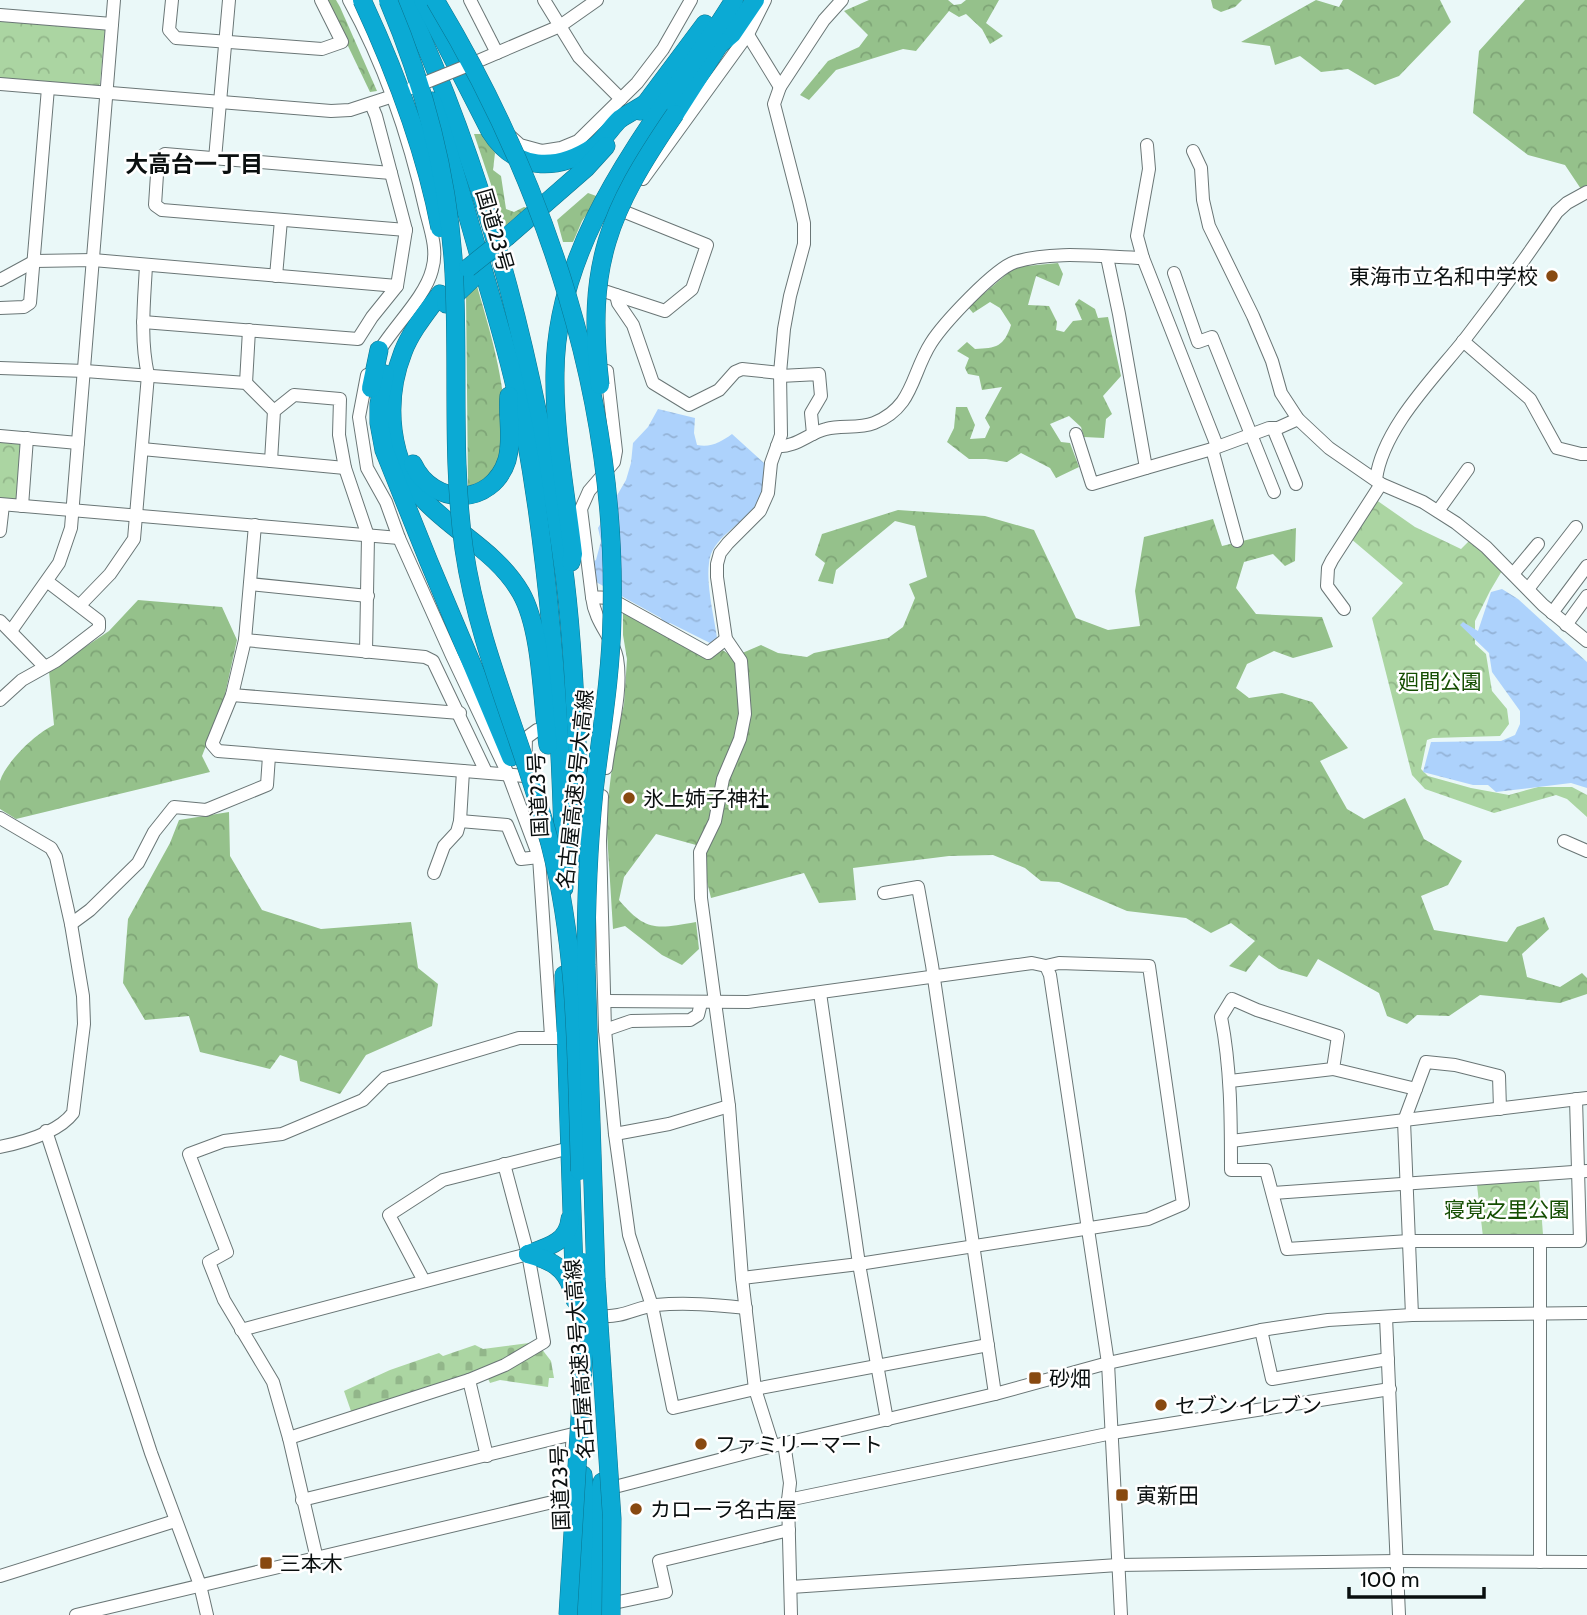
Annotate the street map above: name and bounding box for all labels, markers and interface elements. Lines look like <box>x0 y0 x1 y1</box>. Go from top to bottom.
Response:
district label: 大高台一丁目 <box>125 150 263 178</box>
street label: 国道23号 <box>471 186 519 274</box>
place label: 東海市立名和中学校 <box>1349 264 1538 289</box>
marker: 東海市立名和中学校 <box>1544 268 1560 284</box>
park label: 廻間公園 <box>1398 669 1482 694</box>
street label: 名古屋高速3号大高線 <box>552 688 598 890</box>
street label: 国道23号 <box>523 752 553 838</box>
place label: 氷上姉子神社 <box>643 786 769 811</box>
marker: 氷上姉子神社 <box>621 790 637 806</box>
park label: 寝覚之里公園 <box>1444 1197 1570 1222</box>
street label: 名古屋高速3号大高線 <box>560 1258 598 1460</box>
place label: 砂畑 <box>1049 1366 1091 1391</box>
marker: 砂畑 <box>1027 1370 1043 1386</box>
place label: セブンイレブン <box>1175 1393 1322 1418</box>
marker: セブンイレブン <box>1153 1397 1169 1413</box>
place label: ファミリーマート <box>715 1432 883 1457</box>
marker: ファミリーマート <box>693 1436 709 1452</box>
street label: 国道23号 <box>546 1445 574 1531</box>
place label: 寅新田 <box>1136 1483 1199 1508</box>
marker: 寅新田 <box>1114 1487 1130 1503</box>
place label: カローラ名古屋 <box>650 1497 797 1522</box>
marker: カローラ名古屋 <box>628 1501 644 1517</box>
place label: 三本木 <box>280 1551 343 1576</box>
marker: 三本木 <box>258 1555 274 1571</box>
scale bar <box>1349 1556 1484 1600</box>
text: 100 m <box>1360 1567 1419 1592</box>

